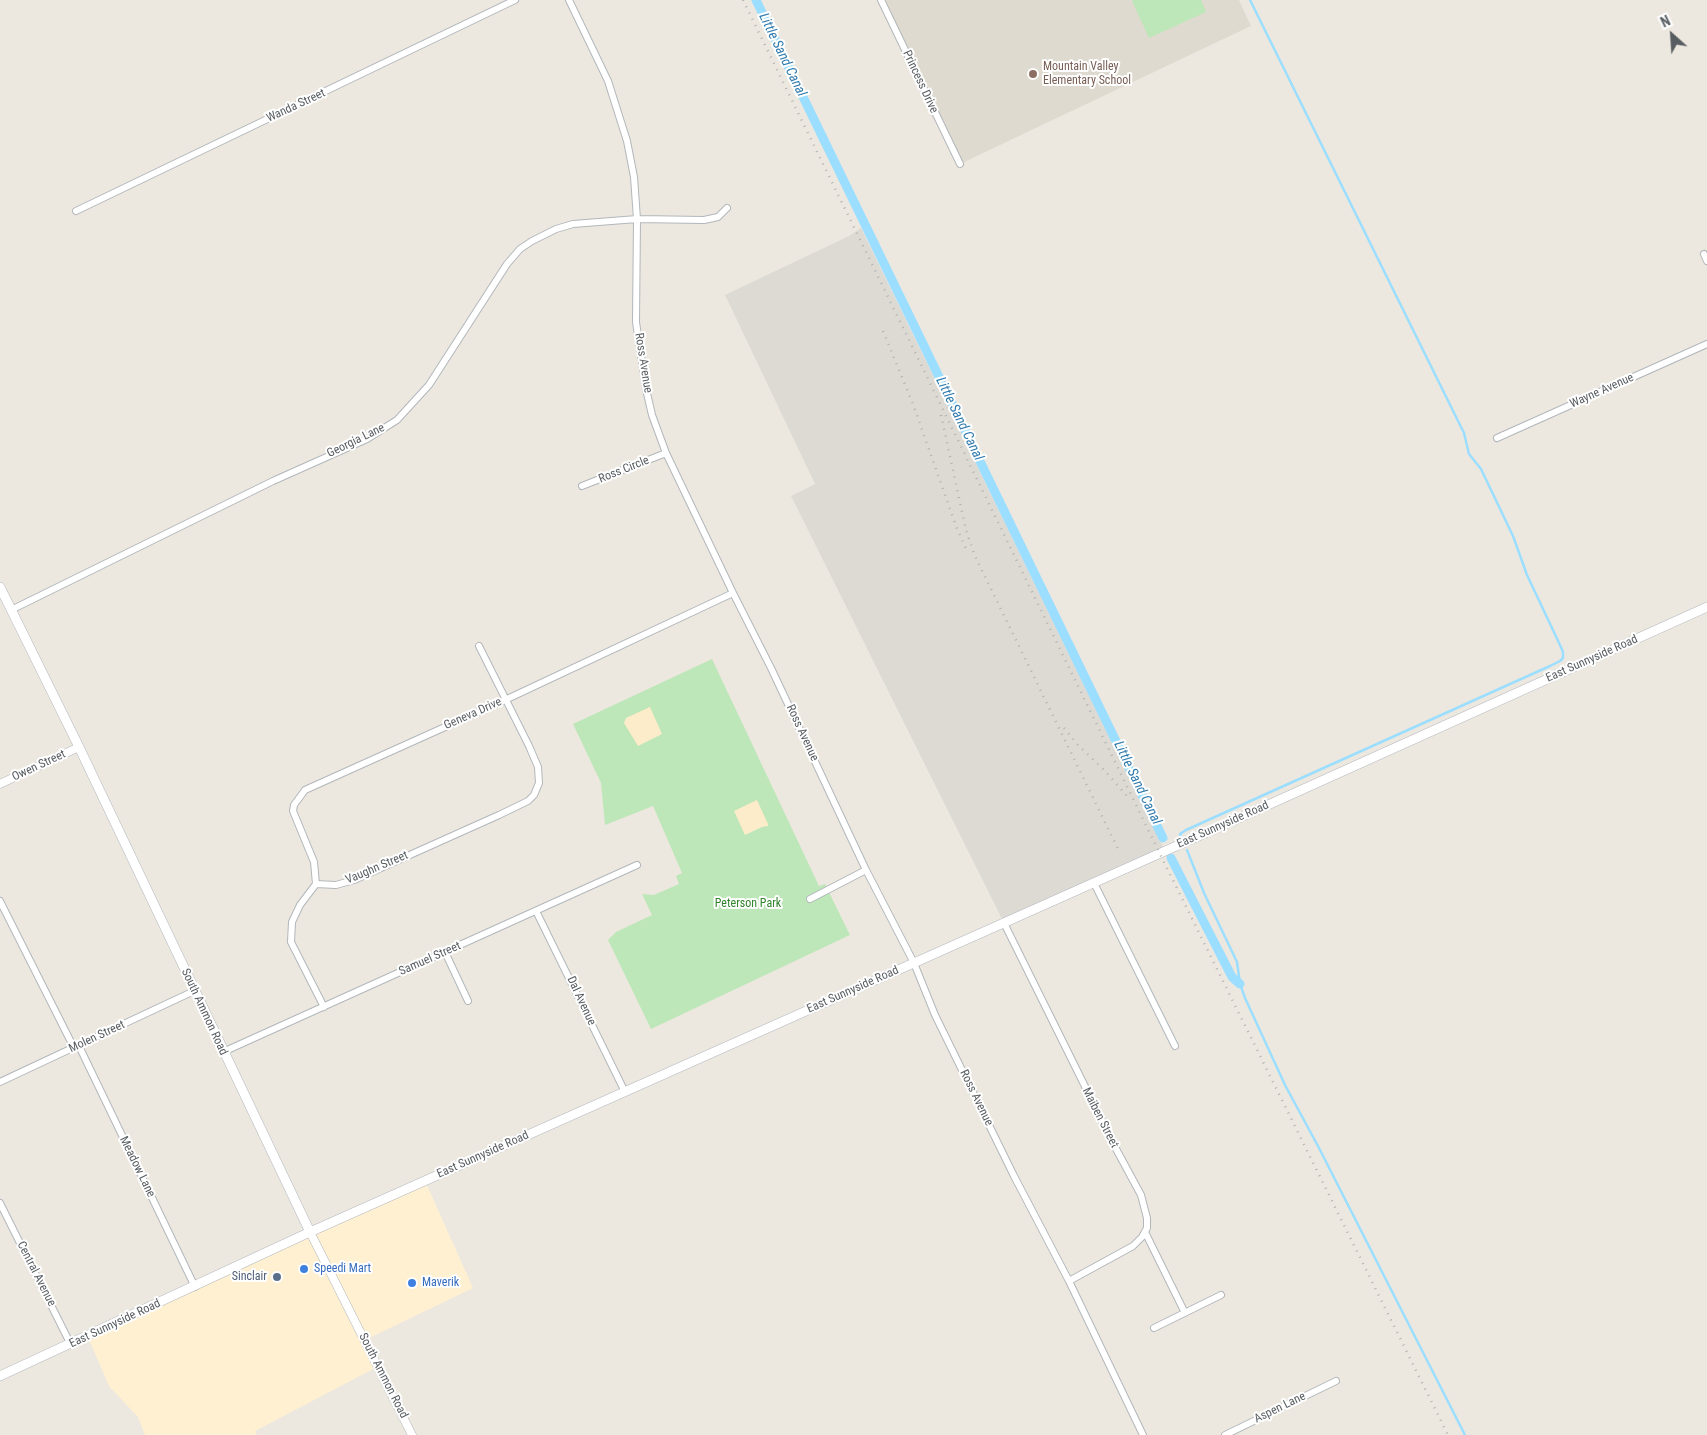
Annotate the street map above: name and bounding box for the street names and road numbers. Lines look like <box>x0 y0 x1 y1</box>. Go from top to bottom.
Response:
street label: Princess Drive <box>899 48 941 116</box>
street label: Wanda Street <box>264 86 328 126</box>
street label: Ross Avenue <box>631 332 655 394</box>
street label: Wayne Avenue <box>1568 371 1636 411</box>
street label: Georgia Lane <box>325 421 387 461</box>
street label: Ross Circle <box>597 453 651 487</box>
street label: East Sunnyside Road <box>1544 632 1640 686</box>
street label: Geneva Drive <box>442 695 504 733</box>
street label: Ross Avenue <box>783 702 821 764</box>
street label: Owen Street <box>10 747 68 785</box>
street label: East Sunnyside Road <box>1175 798 1271 852</box>
street label: Vaughn Street <box>344 848 410 888</box>
street label: Samuel Street <box>397 939 463 979</box>
street label: East Sunnyside Road <box>805 963 901 1017</box>
street label: South Ammon Road <box>178 966 230 1058</box>
street label: Dal Avenue <box>563 974 599 1028</box>
street label: Molen Street <box>67 1018 127 1056</box>
street label: Ross Avenue <box>956 1068 996 1128</box>
street label: Maiben Street <box>1079 1085 1121 1151</box>
street label: East Sunnyside Road <box>435 1128 531 1182</box>
street label: Meadow Lane <box>116 1134 158 1200</box>
street label: Central Avenue <box>13 1239 59 1309</box>
street label: East Sunnyside Road <box>67 1297 163 1351</box>
street label: South Ammon Road <box>355 1331 411 1421</box>
street label: Aspen Lane <box>1252 1389 1308 1427</box>

